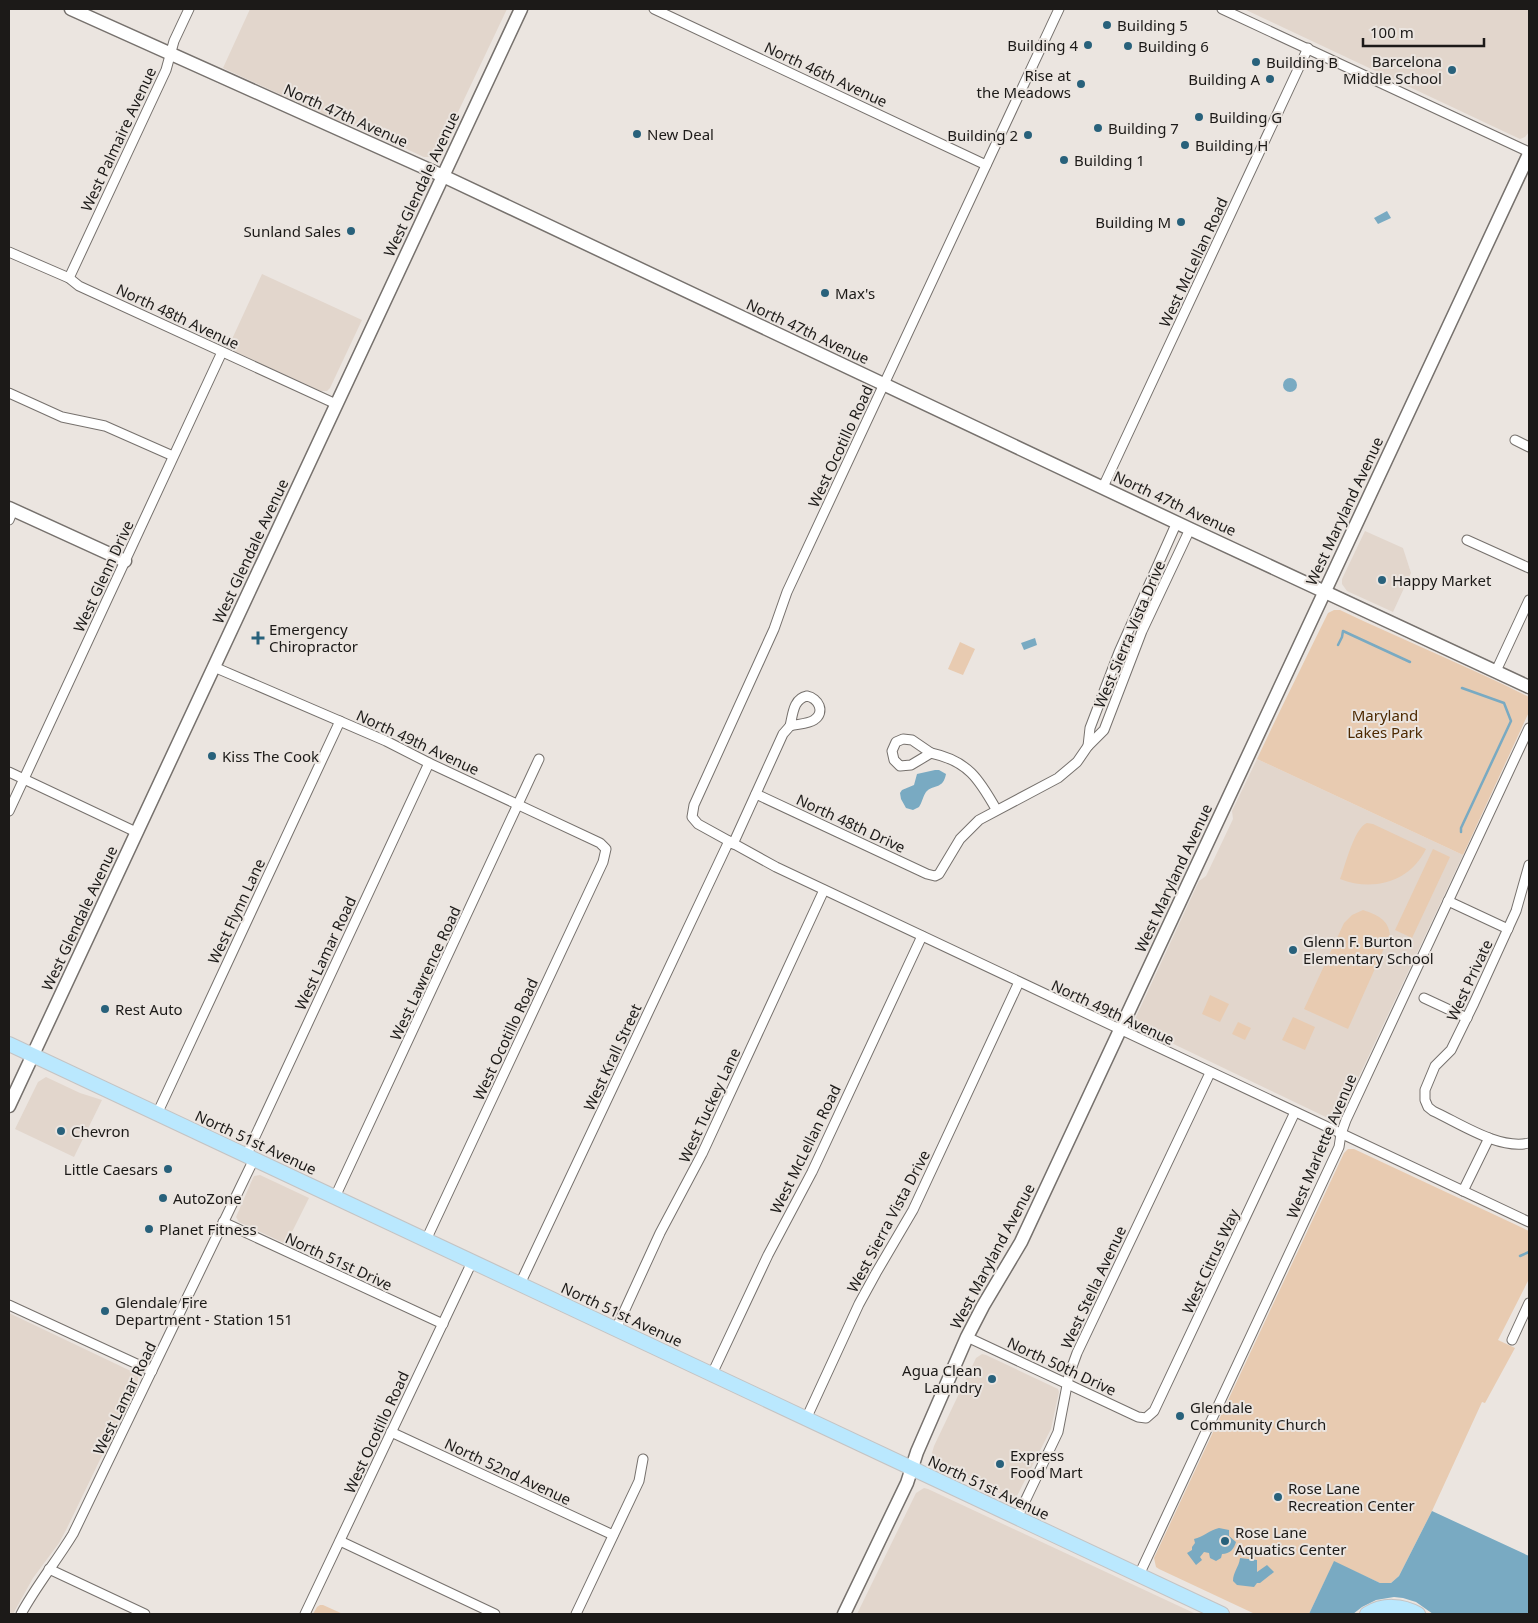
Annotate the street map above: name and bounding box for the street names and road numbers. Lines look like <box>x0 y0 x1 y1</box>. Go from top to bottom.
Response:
street label: North 46th Avenue <box>761 37 891 111</box>
street label: West Palmaire Avenue <box>76 64 160 214</box>
street label: North 47th Avenue <box>281 79 411 151</box>
street label: West Glendale Avenue <box>379 108 463 260</box>
street label: West McLellan Road <box>1154 194 1232 330</box>
street label: North 48th Avenue <box>113 279 243 353</box>
street label: North 47th Avenue <box>743 294 873 368</box>
street label: West Ocotillo Road <box>803 382 877 510</box>
street label: West Maryland Avenue <box>1301 433 1387 589</box>
street label: North 47th Avenue <box>1110 466 1240 540</box>
street label: West Glendale Avenue <box>208 475 292 627</box>
street label: West Glenn Drive <box>68 517 138 635</box>
street label: West Sierra Vista Drive <box>1089 557 1169 711</box>
street label: North 49th Avenue <box>353 705 483 779</box>
street label: North 48th Drive <box>793 789 909 857</box>
street label: West Maryland Avenue <box>1130 800 1216 956</box>
street label: West Glendale Avenue <box>37 842 121 994</box>
street label: West Flynn Lane <box>203 855 269 967</box>
street label: West Lamar Road <box>290 893 360 1013</box>
street label: West Lawrence Road <box>385 903 465 1043</box>
street label: West Private <box>1441 936 1497 1024</box>
street label: West Ocotillo Road <box>468 975 542 1103</box>
street label: North 49th Avenue <box>1048 975 1178 1049</box>
street label: West Krall Street <box>578 1000 646 1114</box>
street label: West Tuckey Lane <box>674 1044 744 1166</box>
street label: West Marlette Avenue <box>1282 1071 1360 1221</box>
street label: West McLellan Road <box>765 1081 845 1217</box>
street label: North 51st Avenue <box>192 1105 320 1179</box>
street label: West Sierra Vista Drive <box>842 1146 934 1296</box>
street label: West Maryland Avenue <box>945 1180 1039 1332</box>
street label: West Citrus Way <box>1177 1205 1243 1317</box>
street label: West Stella Avenue <box>1056 1222 1130 1352</box>
street label: North 51st Drive <box>282 1227 396 1295</box>
street label: North 51st Avenue <box>558 1277 686 1351</box>
street label: North 50th Drive <box>1004 1332 1120 1400</box>
street label: West Lamar Road <box>88 1338 160 1458</box>
street label: West Ocotillo Road <box>339 1368 413 1496</box>
street label: North 52nd Avenue <box>441 1433 575 1509</box>
street label: North 51st Avenue <box>925 1450 1053 1524</box>

